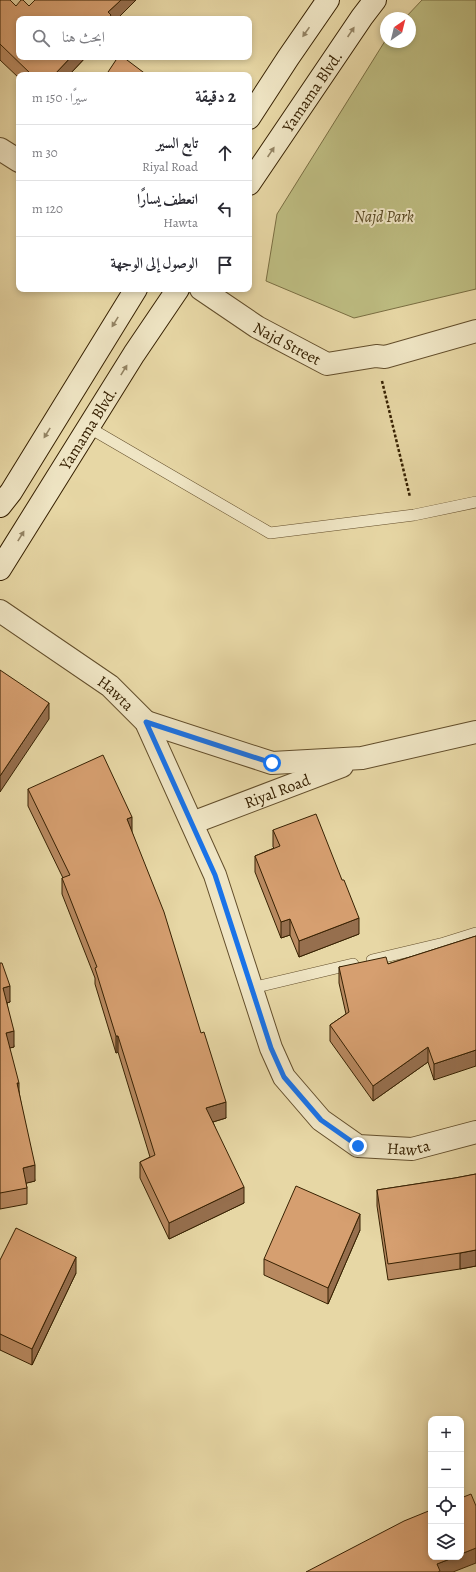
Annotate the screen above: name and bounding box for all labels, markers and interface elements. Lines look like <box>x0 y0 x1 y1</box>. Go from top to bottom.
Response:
north arrow <box>380 12 416 48</box>
search box <box>16 16 252 60</box>
icon: search <box>30 27 52 49</box>
text: ابحث هنا <box>62 27 105 47</box>
one-way arrow <box>302 27 310 37</box>
one-way arrow <box>348 27 355 38</box>
street label: Yamama Blvd. <box>277 47 348 138</box>
text: 2 دقيقة <box>195 85 236 108</box>
text: سيرًا · 150 m <box>32 89 87 106</box>
text: تابع السير <box>156 133 198 153</box>
icon: ahead <box>214 142 236 164</box>
text: 30 m <box>32 144 58 161</box>
one-way arrow <box>267 147 275 157</box>
text: Riyal Road <box>142 158 198 175</box>
text: انعطف يسارًا <box>137 189 198 209</box>
icon: left <box>214 198 236 220</box>
text: 120 m <box>32 200 63 217</box>
park label: Najd Park <box>354 206 414 228</box>
text: Hawta <box>163 214 198 231</box>
text: الوصول إلى الوجهة <box>111 253 198 273</box>
icon: arrive <box>214 254 236 276</box>
one-way arrow <box>112 316 119 328</box>
street label: Najd Street <box>249 317 325 371</box>
one-way arrow <box>120 365 127 376</box>
street label: Yamama Blvd. <box>54 383 123 475</box>
one-way arrow <box>43 428 51 438</box>
one-way arrow <box>17 530 24 542</box>
street label: Hawta <box>93 671 139 716</box>
route start <box>263 754 281 772</box>
street label: Riyal Road <box>241 769 314 814</box>
street label: Hawta <box>386 1135 433 1161</box>
route end <box>349 1137 367 1155</box>
map controls <box>428 1416 464 1560</box>
button: + <box>428 1416 464 1452</box>
button: − <box>428 1452 464 1488</box>
button: locate <box>428 1488 464 1524</box>
button: layers <box>428 1524 464 1560</box>

